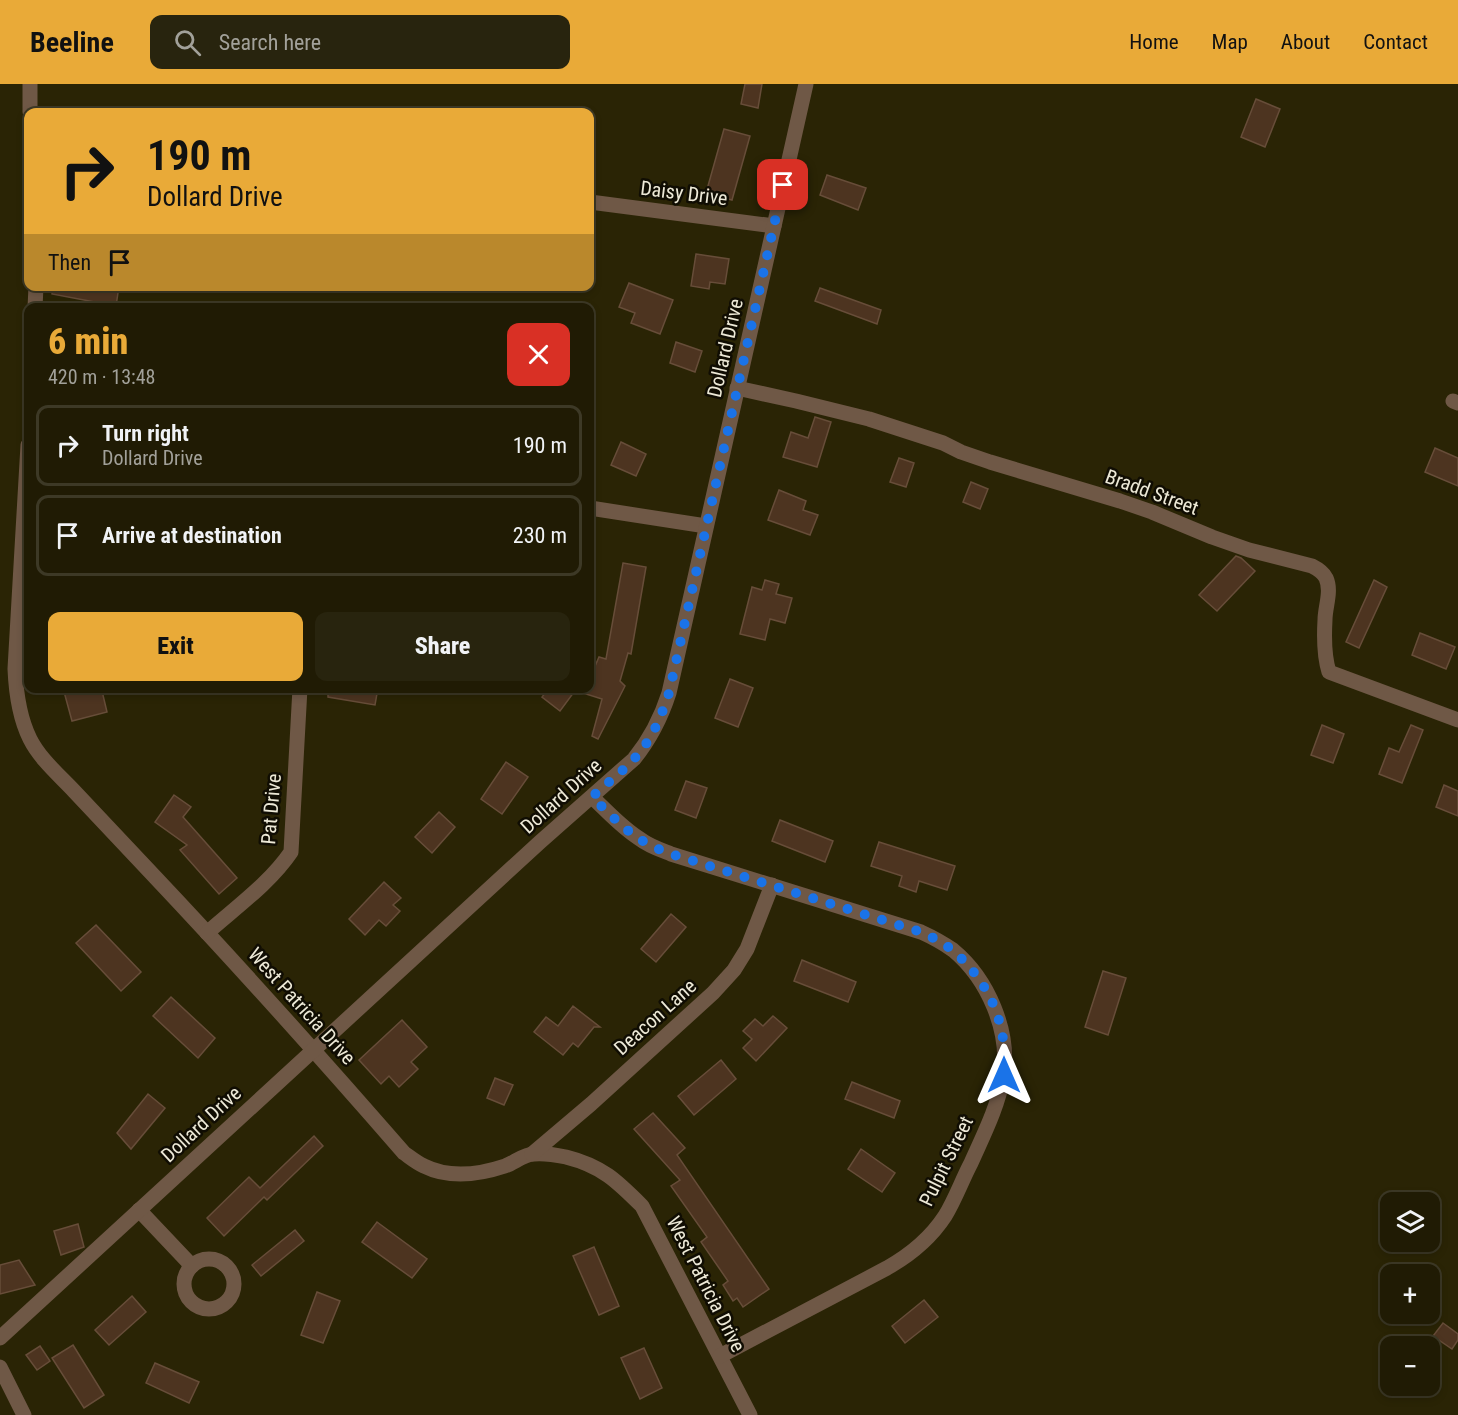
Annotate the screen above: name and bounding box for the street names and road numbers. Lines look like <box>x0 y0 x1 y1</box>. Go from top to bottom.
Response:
street label: Daisy Drive <box>639 176 729 210</box>
street label: Dollard Drive <box>702 296 748 400</box>
street label: Bradd Street <box>1102 464 1202 520</box>
street label: Dollard Drive <box>516 753 606 839</box>
street label: Pat Drive <box>256 773 286 845</box>
street label: West Patricia Drive <box>243 943 361 1069</box>
street label: Deacon Lane <box>609 974 701 1060</box>
street label: Dollard Drive <box>156 1081 246 1167</box>
street label: Pulpit Street <box>914 1112 978 1210</box>
street label: West Patricia Drive <box>661 1212 751 1356</box>

